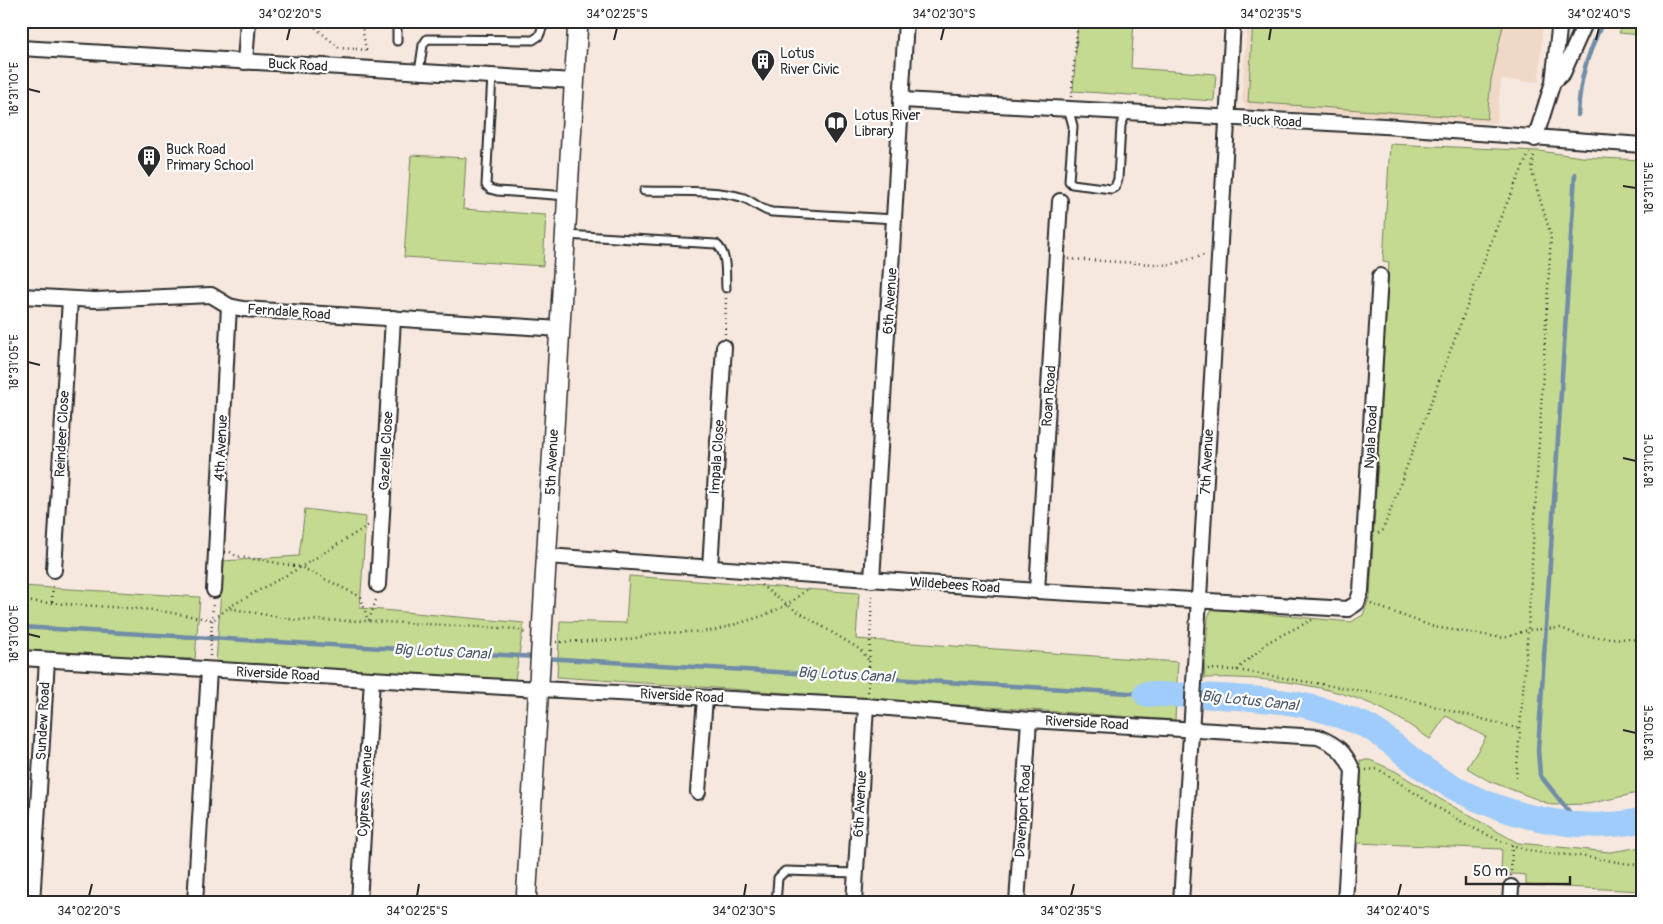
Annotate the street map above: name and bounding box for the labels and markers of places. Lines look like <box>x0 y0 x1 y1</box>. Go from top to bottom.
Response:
place label: Lotus River Civic <box>780 45 840 78</box>
building icon: Lotus River Civic <box>750 48 776 82</box>
place label: Lotus River Library <box>854 107 921 140</box>
library icon: Lotus River Library <box>823 110 849 144</box>
place label: Buck Road Primary School <box>166 141 254 174</box>
building icon: Buck Road Primary School <box>136 144 162 178</box>

